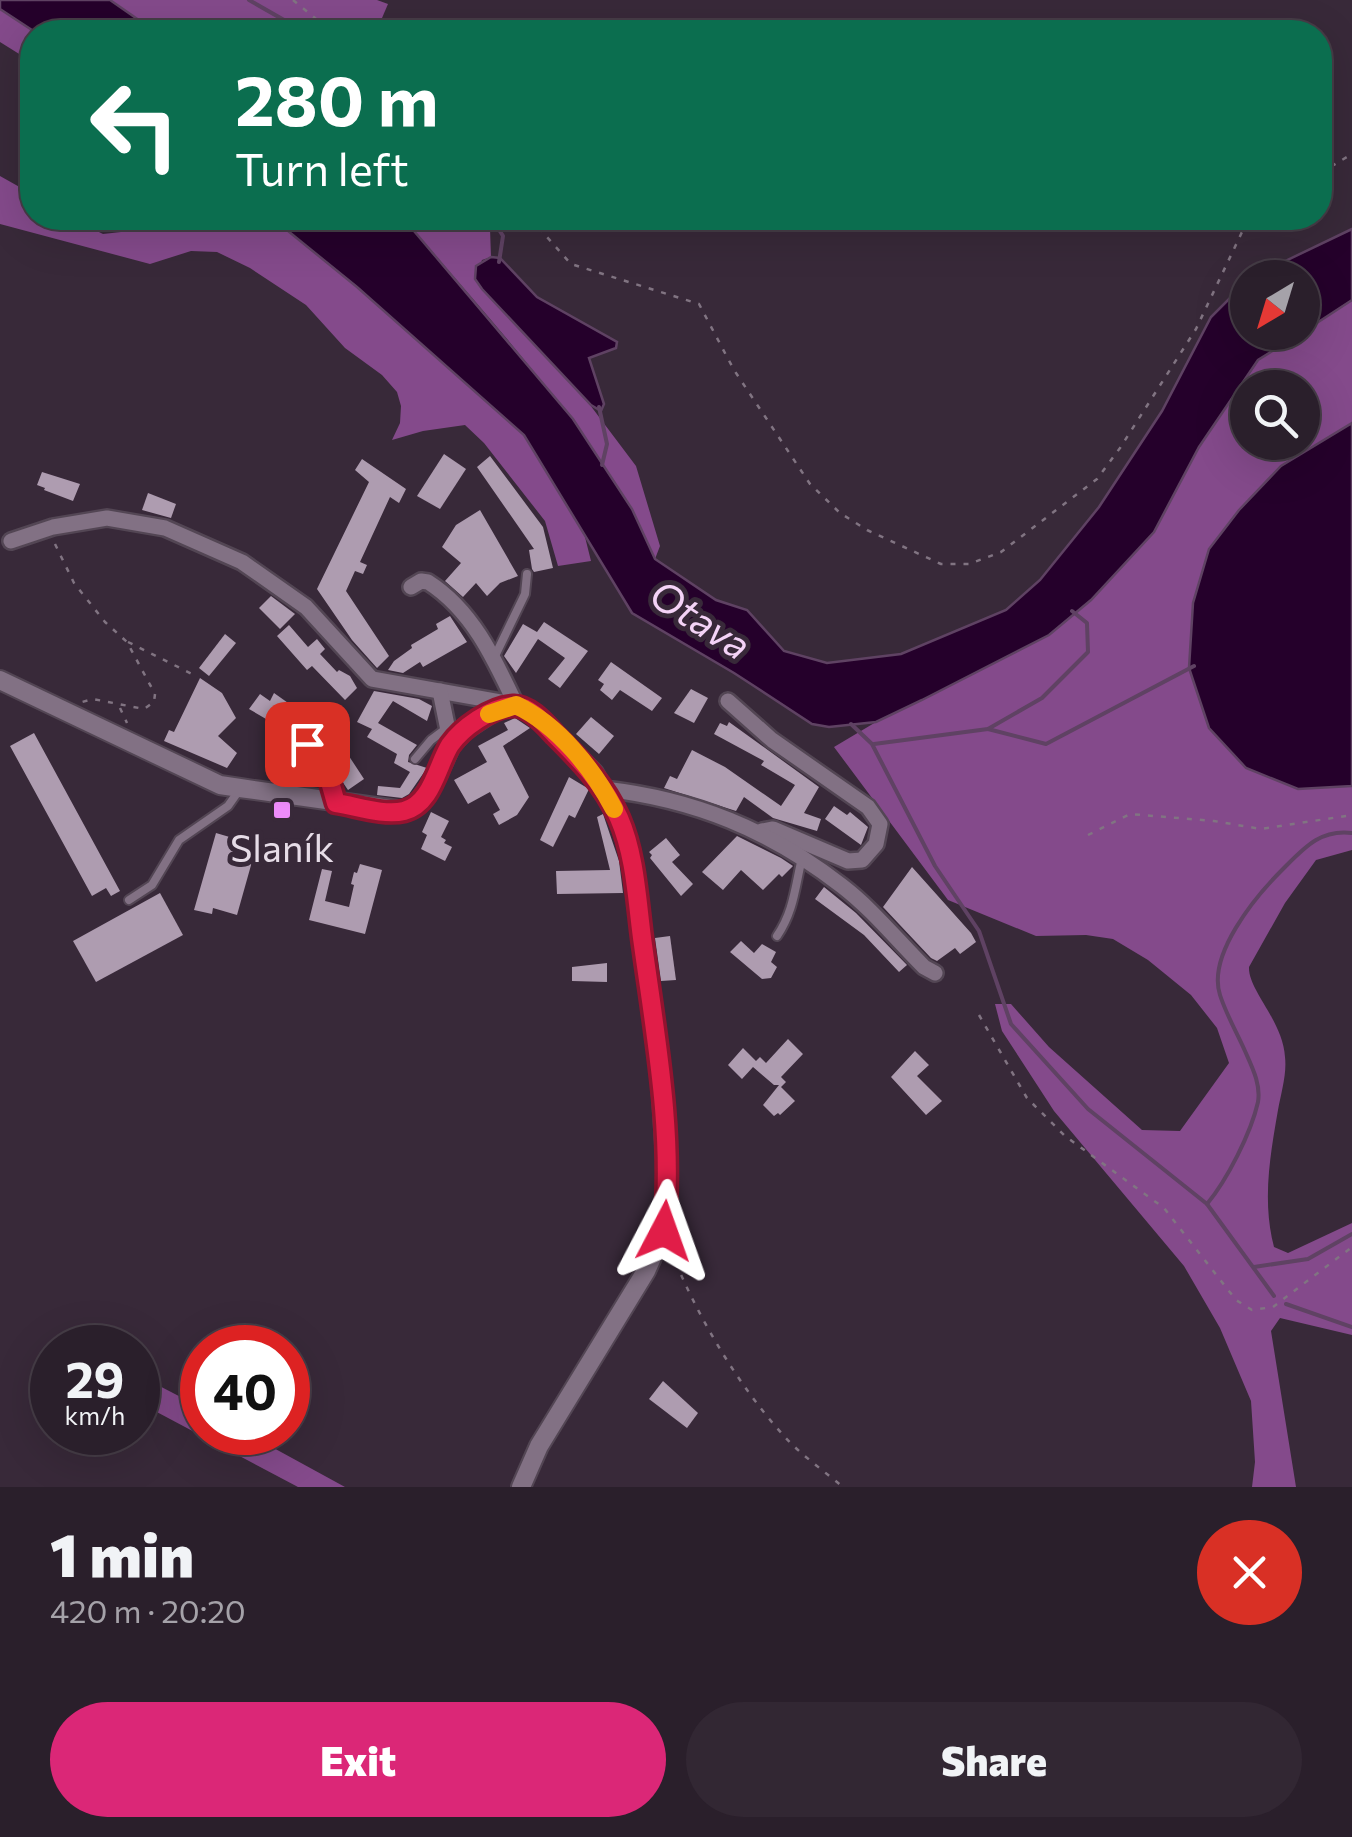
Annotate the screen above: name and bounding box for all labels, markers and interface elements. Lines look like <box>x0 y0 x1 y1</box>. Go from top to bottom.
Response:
text: 280 m <box>235 55 439 140</box>
icon: left <box>70 60 200 190</box>
text: Turn left <box>235 140 409 195</box>
north arrow <box>1230 260 1320 350</box>
map controls <box>1230 260 1320 460</box>
button: search <box>1230 370 1320 460</box>
water label: Otava <box>642 567 761 668</box>
pin <box>265 702 350 787</box>
icon: arrive <box>280 717 335 772</box>
marker: Slaník <box>271 799 293 821</box>
place label: Slaník <box>230 823 334 870</box>
position arrow <box>612 1179 716 1283</box>
speed limit sign: 40 <box>180 1325 310 1455</box>
text: 29 <box>65 1347 124 1408</box>
text: km/h <box>65 1400 125 1430</box>
text: 1 min <box>50 1516 194 1589</box>
button: close <box>1197 1520 1302 1625</box>
text: 420 m · 20:20 <box>50 1590 246 1630</box>
button: Exit <box>50 1702 666 1817</box>
button: Share <box>686 1702 1302 1817</box>

